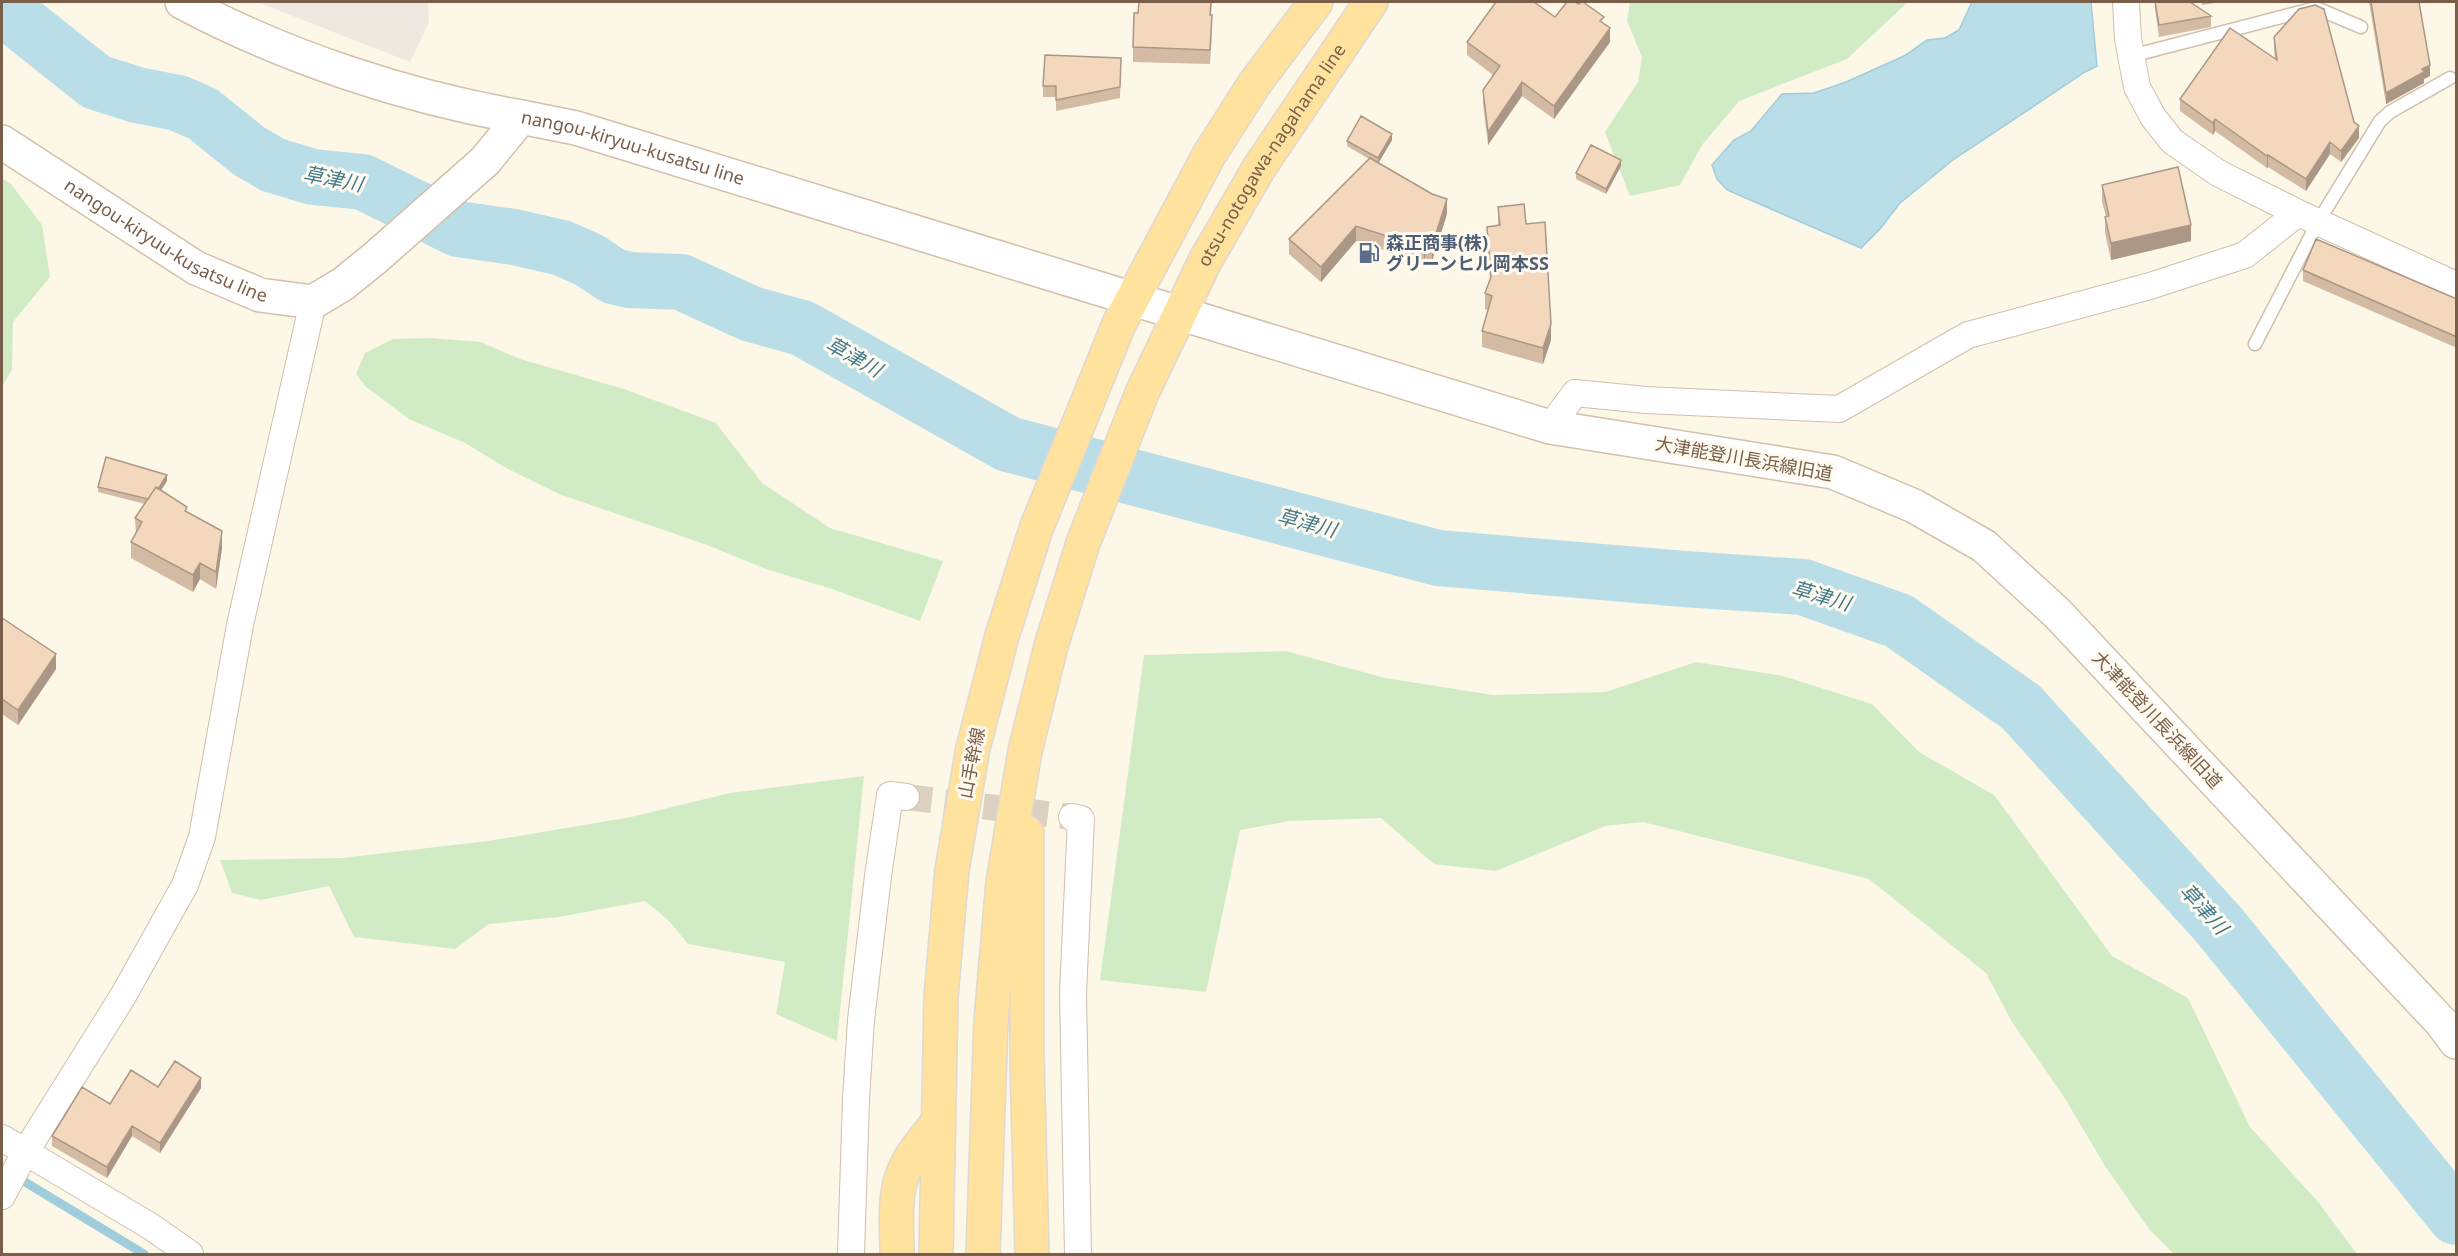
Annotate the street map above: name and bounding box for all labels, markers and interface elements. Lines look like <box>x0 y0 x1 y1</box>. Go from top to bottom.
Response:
street label: otsu-notogawa-nagahama line <box>1191 39 1350 271</box>
street label: nangou-kiryuu-kusatsu line <box>519 104 748 190</box>
water label: 草津川 <box>301 160 367 198</box>
street label: nangou-kiryuu-kusatsu line <box>60 173 268 307</box>
place label: 森正商事(株) グリーンヒル岡本SS <box>1386 230 1549 275</box>
fuel station icon: 森正商事(株) グリーンヒル岡本SS <box>1357 241 1381 265</box>
water label: 草津川 <box>821 330 889 384</box>
street label: 大津能登川長浜線旧道 <box>1653 431 1835 485</box>
water label: 草津川 <box>1275 502 1342 544</box>
water label: 草津川 <box>1789 574 1856 617</box>
street label: 大津能登川長浜線旧道 <box>2088 645 2228 793</box>
street label: 山手幹線 <box>952 725 990 800</box>
water label: 草津川 <box>2174 877 2236 941</box>

